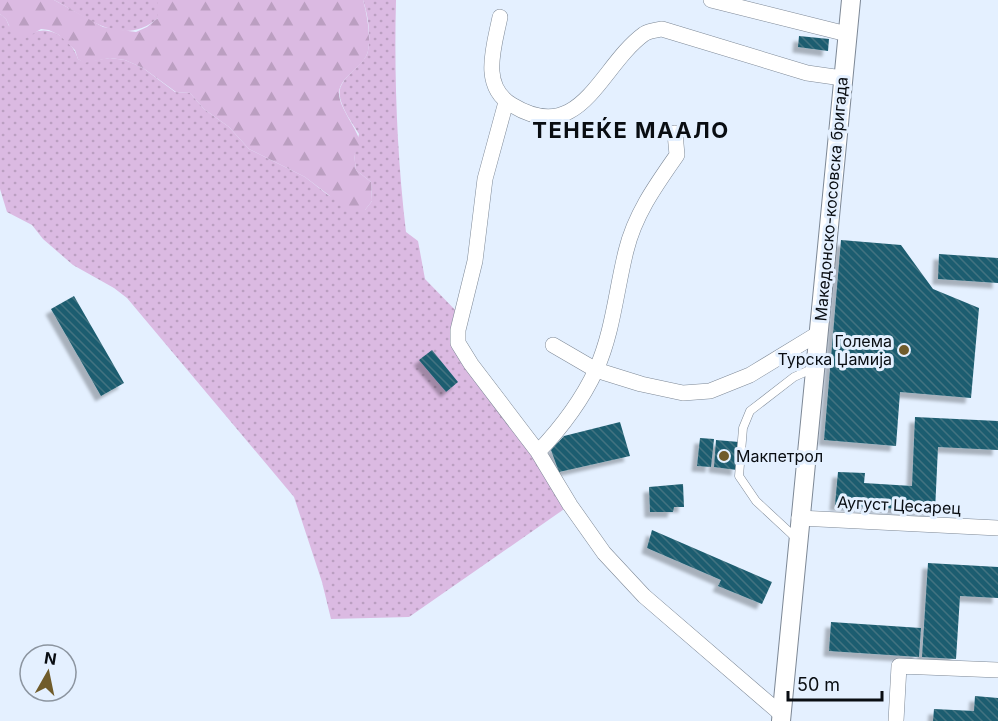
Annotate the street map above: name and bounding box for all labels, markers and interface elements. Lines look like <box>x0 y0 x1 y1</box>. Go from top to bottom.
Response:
street label: Македонско-косовска бригада <box>810 76 852 322</box>
district label: ТЕНЕЌЕ МААЛО <box>532 117 730 143</box>
place label: Голема Турска Џамија <box>777 331 892 369</box>
marker: Голема Турска Џамија <box>897 343 911 357</box>
place label: Макпетрол <box>736 446 823 466</box>
marker: Макпетрол <box>717 449 731 463</box>
street label: Аугуст Цесарец <box>837 492 962 518</box>
north arrow <box>18 643 78 703</box>
text: N <box>43 647 58 669</box>
scale bar <box>788 664 882 702</box>
text: 50 m <box>797 674 840 695</box>

